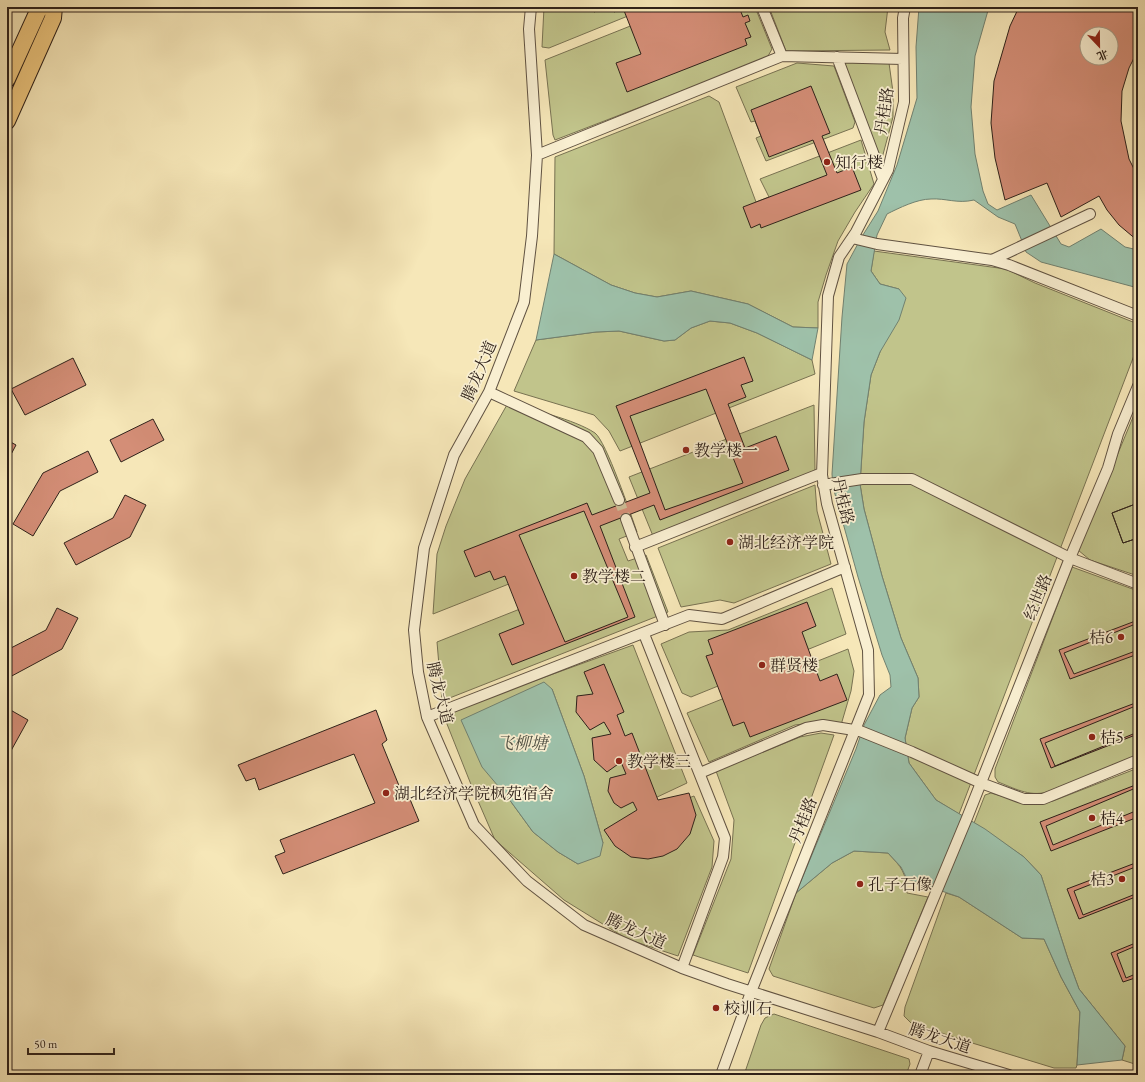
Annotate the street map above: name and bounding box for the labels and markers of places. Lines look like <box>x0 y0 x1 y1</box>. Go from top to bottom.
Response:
place label: 知行楼 <box>835 152 883 173</box>
marker: 知行楼 <box>822 157 832 167</box>
place label: 教学楼一 <box>694 440 758 461</box>
marker: 教学楼一 <box>681 445 691 455</box>
place label: 湖北经济学院 <box>738 532 834 553</box>
marker: 湖北经济学院 <box>725 537 735 547</box>
place label: 教学楼二 <box>582 566 646 587</box>
marker: 教学楼二 <box>569 571 579 581</box>
place label: 桔6 <box>1089 627 1113 648</box>
marker: 桔6 <box>1116 632 1126 642</box>
place label: 群贤楼 <box>770 655 818 676</box>
marker: 群贤楼 <box>757 660 767 670</box>
place label: 桔5 <box>1100 727 1124 748</box>
marker: 桔5 <box>1087 732 1097 742</box>
place label: 教学楼三 <box>627 751 691 772</box>
marker: 教学楼三 <box>614 756 624 766</box>
place label: 湖北经济学院枫苑宿舍 <box>394 783 554 804</box>
marker: 湖北经济学院枫苑宿舍 <box>381 788 391 798</box>
place label: 桔4 <box>1100 808 1124 829</box>
marker: 桔4 <box>1087 813 1097 823</box>
place label: 桔3 <box>1090 869 1114 890</box>
place label: 孔子石像 <box>868 874 932 895</box>
marker: 桔3 <box>1117 874 1127 884</box>
marker: 孔子石像 <box>855 879 865 889</box>
place label: 校训石 <box>724 998 772 1019</box>
marker: 校训石 <box>711 1003 721 1013</box>

